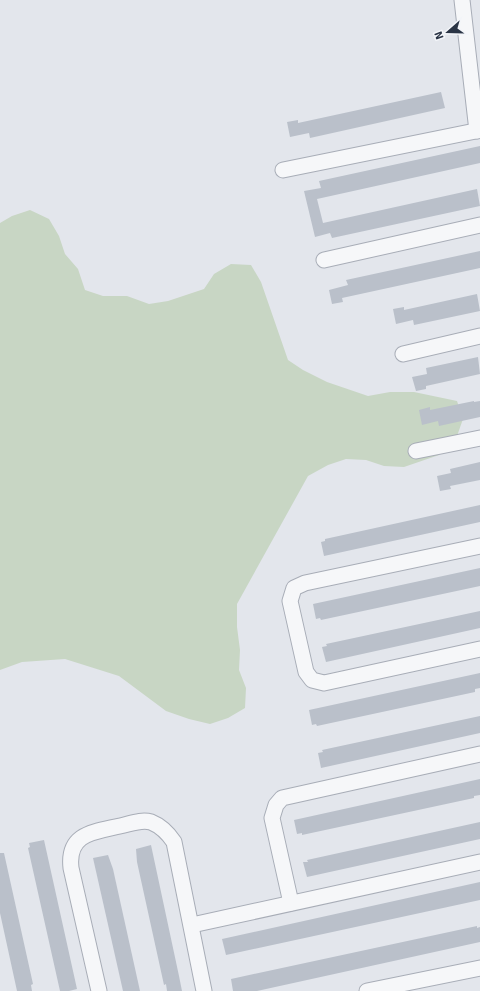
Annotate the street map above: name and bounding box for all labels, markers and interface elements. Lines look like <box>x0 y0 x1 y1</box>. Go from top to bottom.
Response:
north arrow <box>428 12 468 52</box>
text: N <box>432 29 446 41</box>

